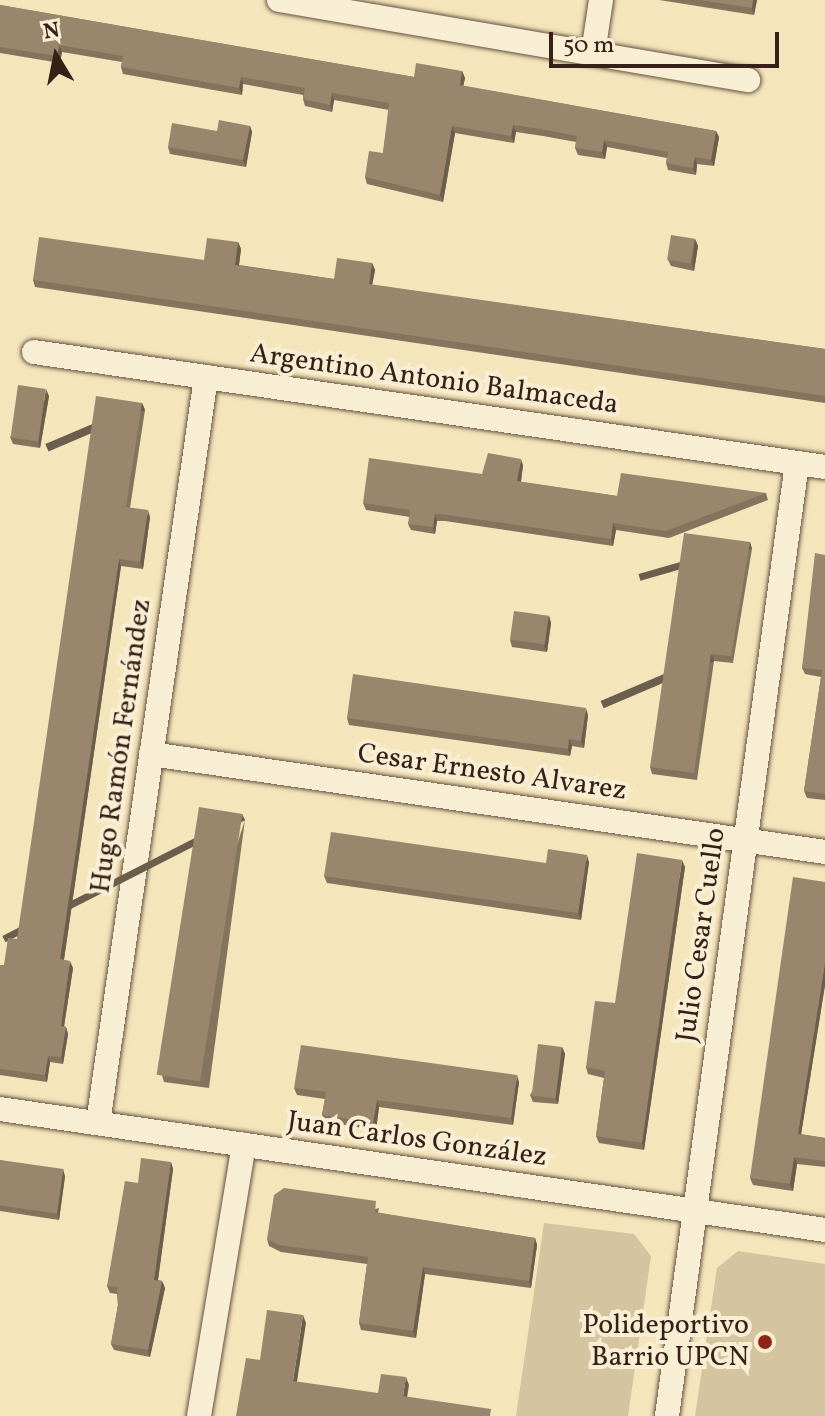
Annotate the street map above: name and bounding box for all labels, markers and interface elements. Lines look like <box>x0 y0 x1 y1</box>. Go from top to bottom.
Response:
text: N <box>41 15 62 49</box>
north arrow <box>16 16 96 96</box>
scale bar <box>553 16 783 66</box>
text: 50 m <box>563 29 615 63</box>
street label: Argentino Antonio Balmaceda <box>248 337 620 423</box>
street label: Hugo Ramón Fernández <box>85 597 159 895</box>
street label: Cesar Ernesto Alvarez <box>355 737 629 809</box>
street label: Julio Cesar Cuello <box>670 826 734 1044</box>
street label: Juan Carlos González <box>285 1105 549 1175</box>
place label: Polideportivo Barrio UPCN <box>582 1309 749 1375</box>
marker: Polideportivo Barrio UPCN <box>756 1333 774 1351</box>

